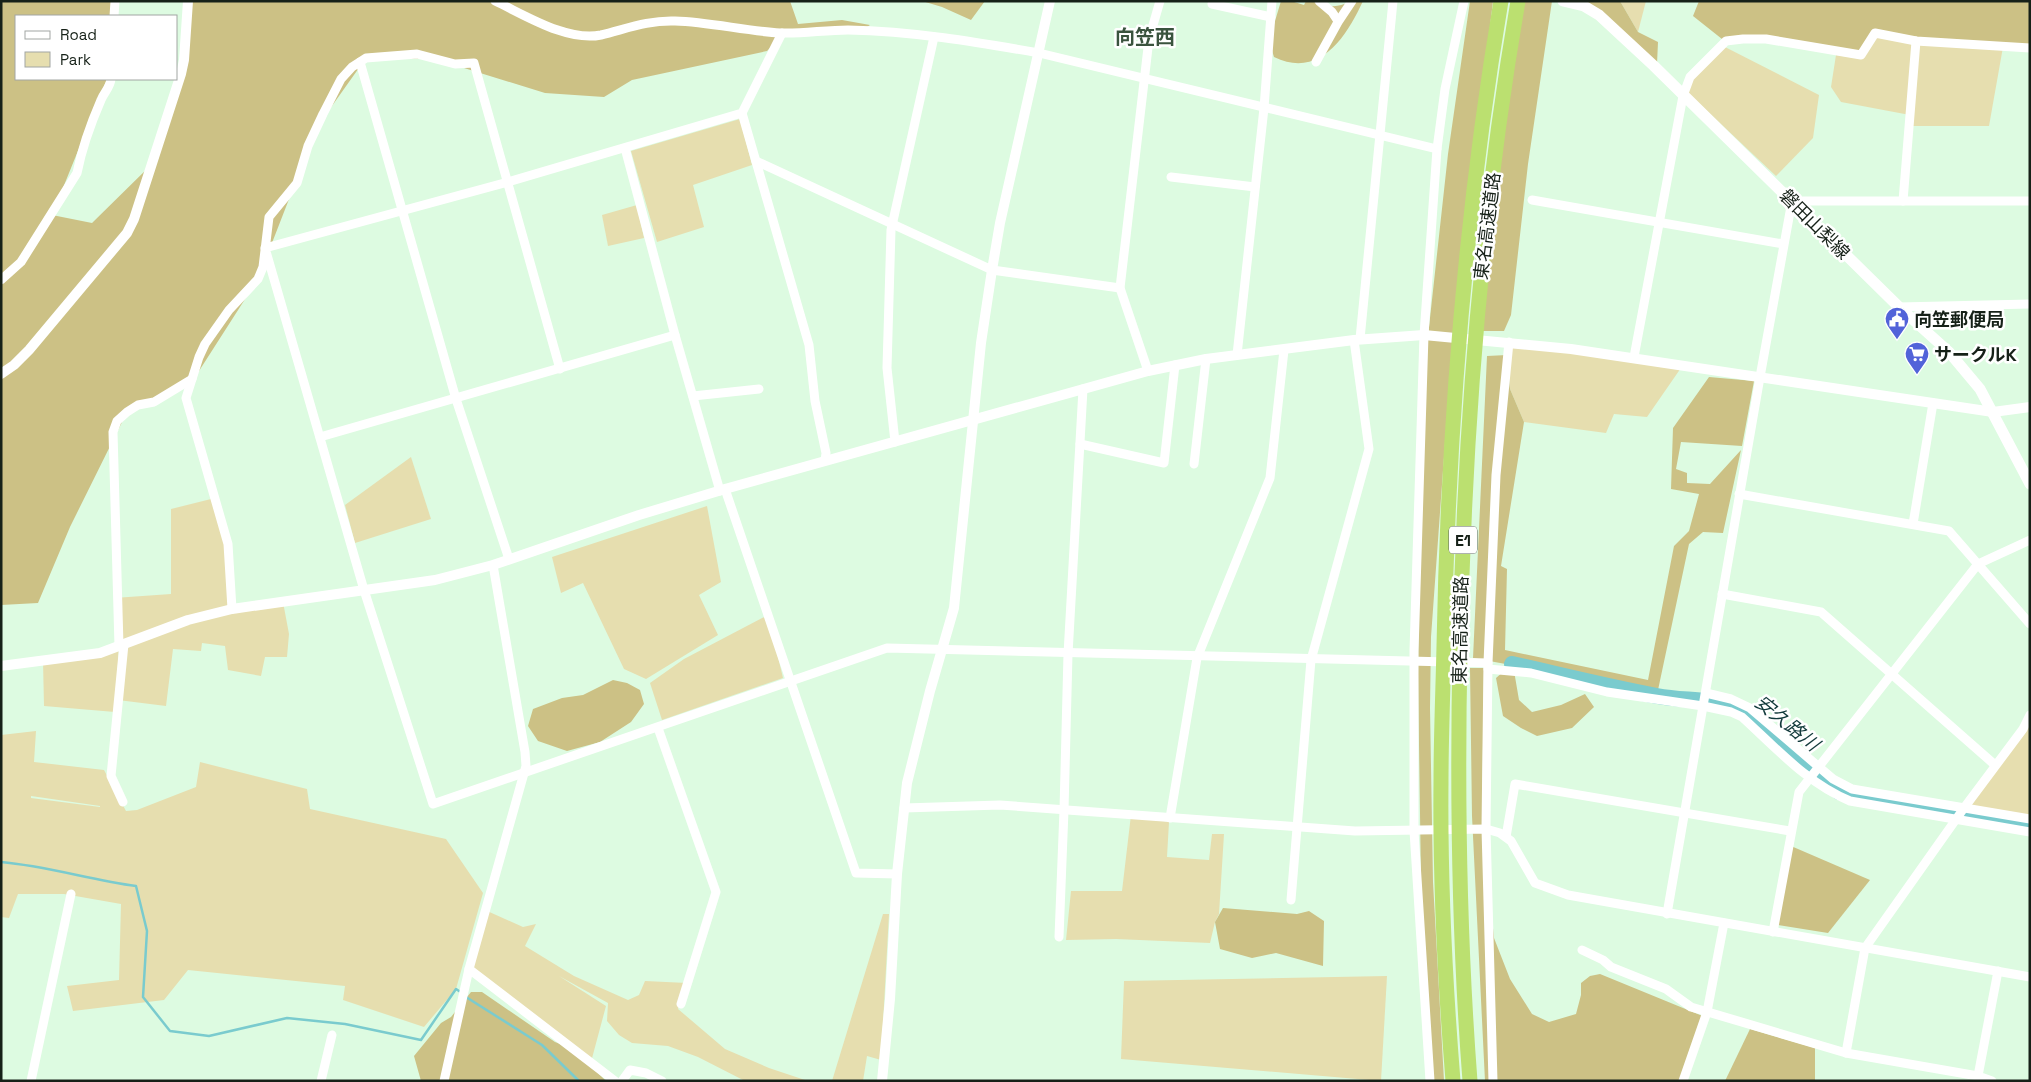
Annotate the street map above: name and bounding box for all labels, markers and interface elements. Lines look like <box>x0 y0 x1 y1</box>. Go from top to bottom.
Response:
legend <box>15 15 178 80</box>
district label: 向笠西 <box>1115 24 1175 50</box>
text: Road <box>60 25 97 44</box>
text: Park <box>60 50 91 69</box>
street label: 東名高速道路 <box>1469 171 1505 281</box>
street label: 磐田山梨線 <box>1775 184 1855 264</box>
public building icon: 向笠郵便局 <box>1884 306 1910 340</box>
place label: 向笠郵便局 <box>1914 308 2004 331</box>
supermarket icon: サークルK <box>1904 341 1930 375</box>
place label: サークルK <box>1934 343 2017 366</box>
road number: E1 <box>1449 526 1477 554</box>
street label: 東名高速道路 <box>1448 576 1472 684</box>
water label: 安久路川 <box>1750 689 1826 758</box>

